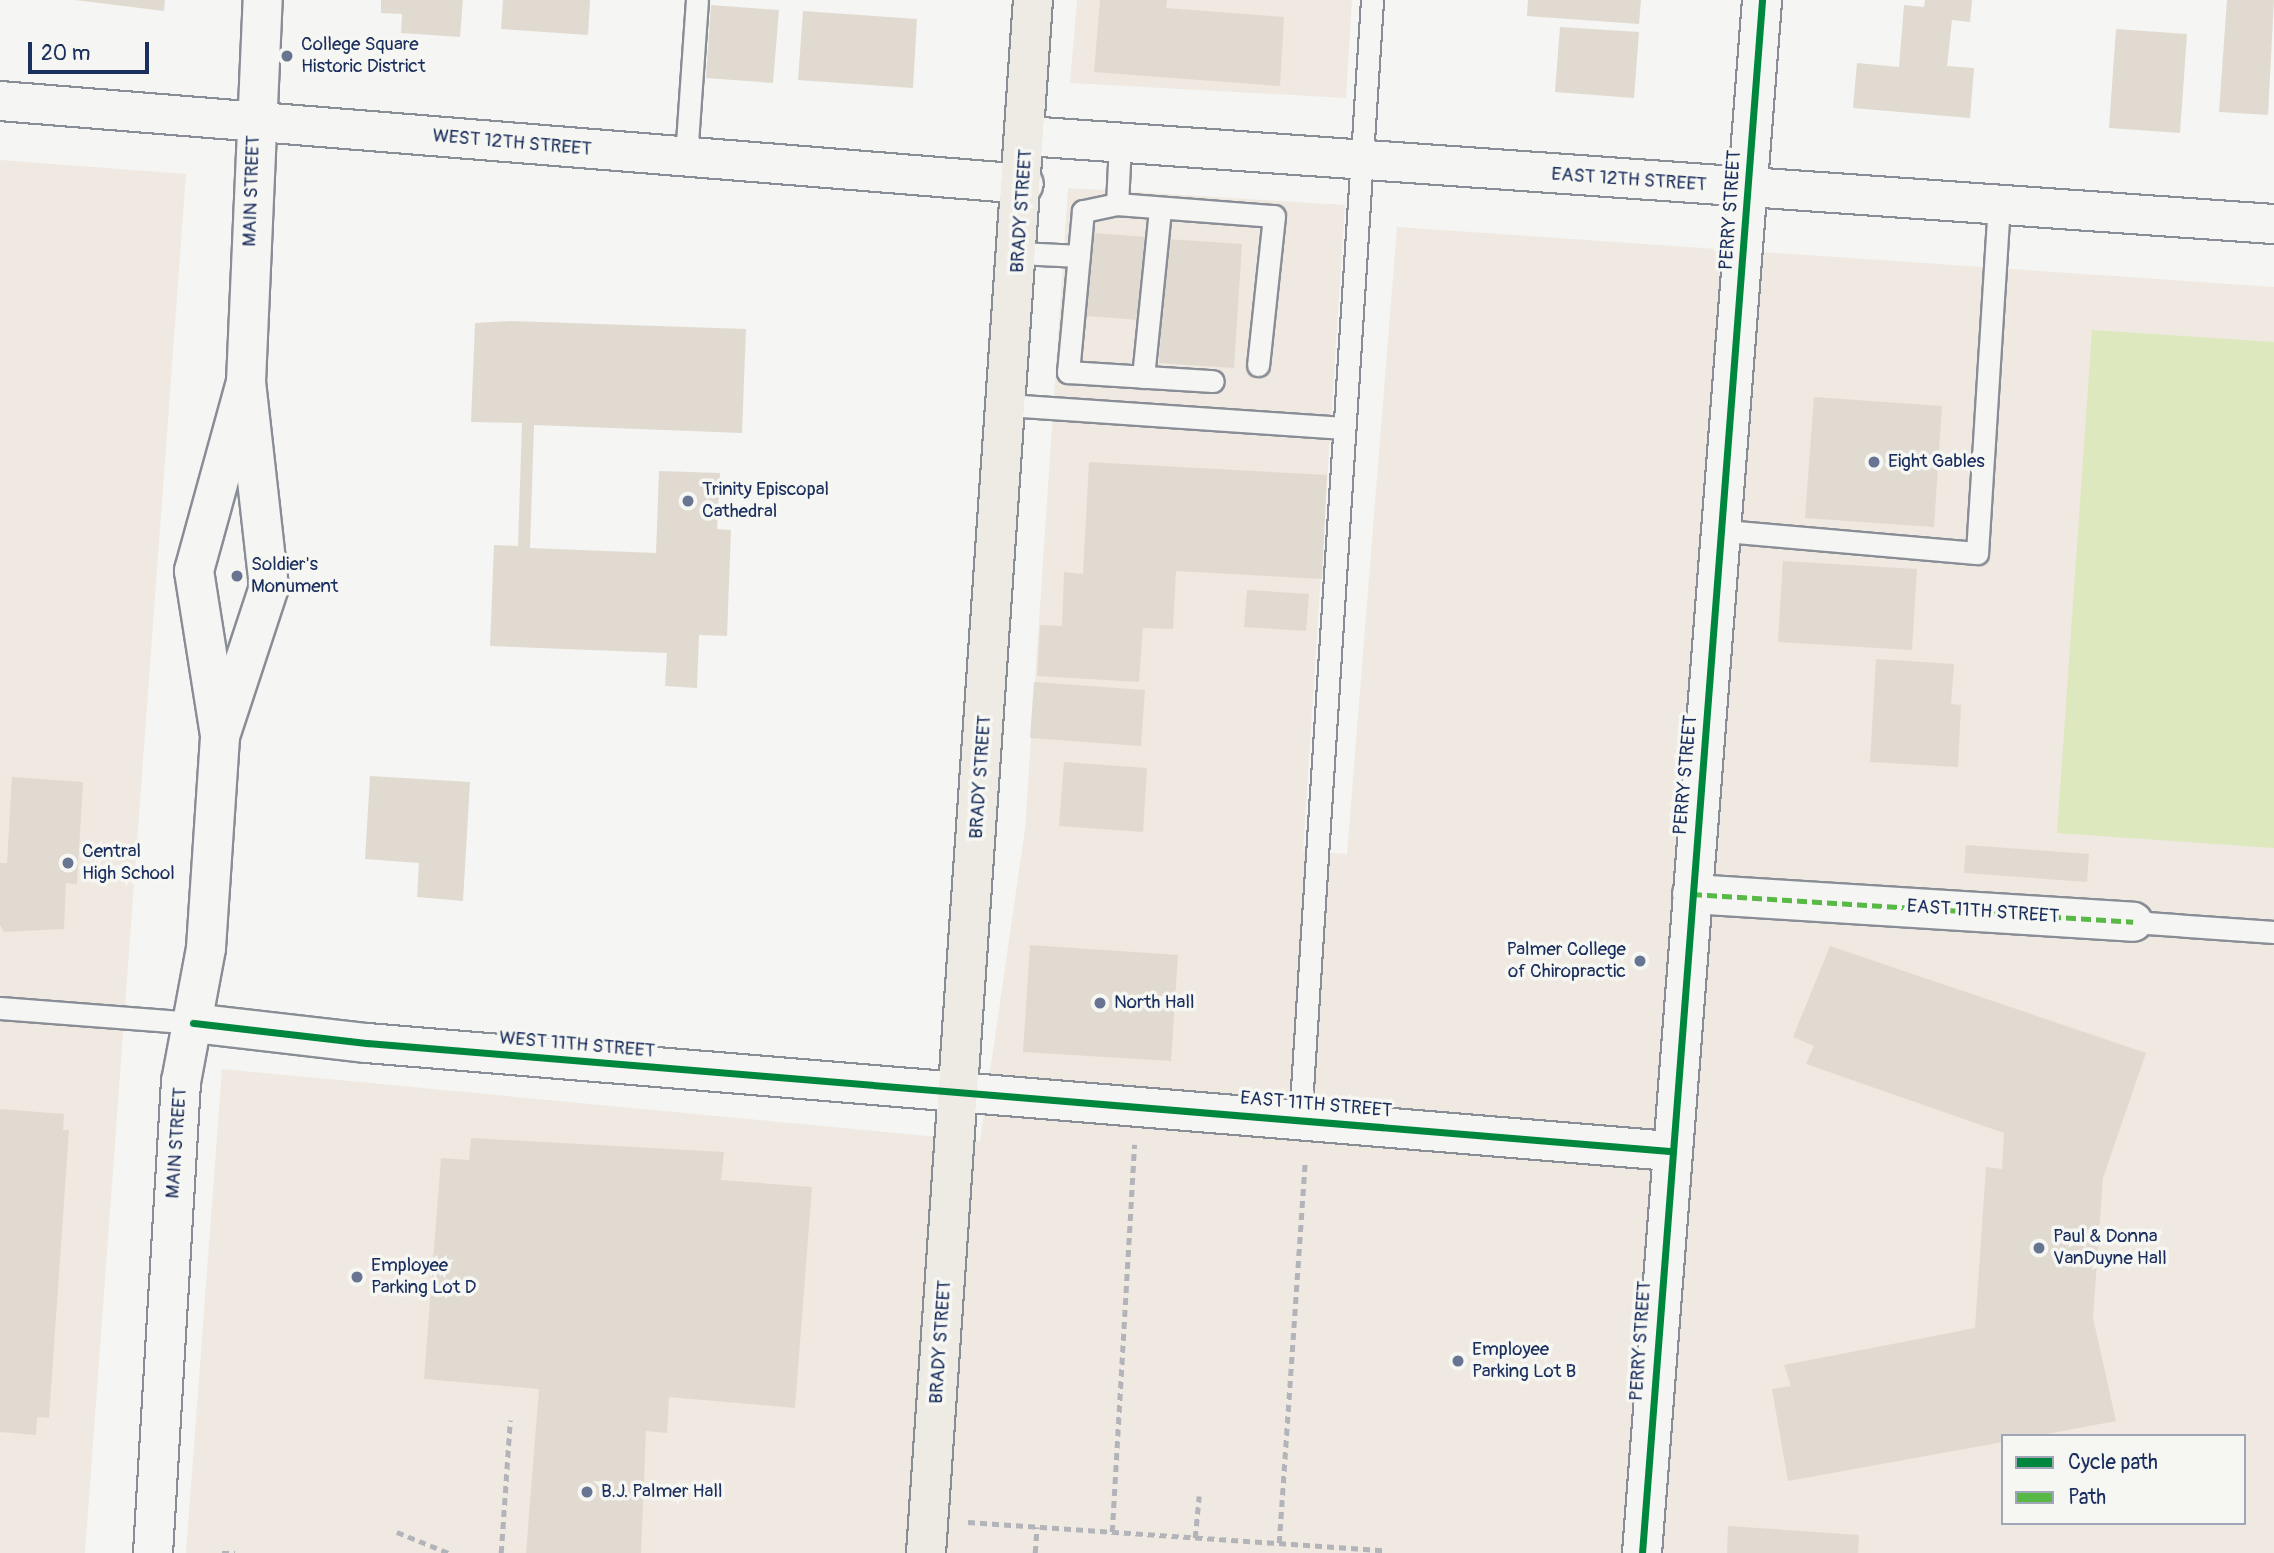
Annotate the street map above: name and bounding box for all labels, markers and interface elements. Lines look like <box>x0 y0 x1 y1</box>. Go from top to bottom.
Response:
scale bar <box>32 28 152 72</box>
place label: College Square Historic District <box>301 34 426 78</box>
text: 20 m <box>41 40 90 67</box>
marker: College Square Historic District <box>279 48 295 64</box>
street label: WEST 12TH STREET <box>432 125 592 161</box>
street label: MAIN STREET <box>239 135 265 247</box>
street label: BRADY STREET <box>1006 148 1038 274</box>
street label: PERRY STREET <box>1715 149 1747 271</box>
street label: EAST 12TH STREET <box>1551 163 1707 197</box>
place label: Eight Gables <box>1888 451 1985 473</box>
marker: Eight Gables <box>1866 454 1882 470</box>
place label: Trinity Episcopal Cathedral <box>702 479 829 523</box>
marker: Trinity Episcopal Cathedral <box>680 493 696 509</box>
place label: Soldier's Monument <box>251 554 339 598</box>
marker: Soldier's Monument <box>229 568 245 584</box>
street label: BRADY STREET <box>965 714 997 840</box>
street label: PERRY STREET <box>1669 714 1703 836</box>
place label: Central High School <box>82 841 175 885</box>
marker: Central High School <box>60 855 76 871</box>
street label: EAST 11TH STREET <box>1906 895 2060 929</box>
place label: Palmer College of Chiropractic <box>1507 939 1626 983</box>
marker: Palmer College of Chiropractic <box>1632 953 1648 969</box>
place label: North Hall <box>1114 992 1194 1014</box>
marker: North Hall <box>1092 995 1108 1011</box>
street label: WEST 11TH STREET <box>498 1027 656 1063</box>
street label: MAIN STREET <box>162 1087 192 1199</box>
street label: EAST 11TH STREET <box>1239 1087 1393 1123</box>
place label: Paul & Donna VanDuyne Hall <box>2053 1226 2167 1270</box>
marker: Paul & Donna VanDuyne Hall <box>2031 1240 2047 1256</box>
place label: Employee Parking Lot D <box>371 1255 477 1299</box>
marker: Employee Parking Lot D <box>349 1269 365 1285</box>
street label: BRADY STREET <box>925 1279 957 1405</box>
street label: PERRY STREET <box>1625 1280 1657 1402</box>
place label: Employee Parking Lot B <box>1472 1339 1576 1383</box>
marker: Employee Parking Lot B <box>1450 1353 1466 1369</box>
legend <box>2001 1434 2246 1525</box>
text: Cycle path <box>2068 1449 2158 1476</box>
place label: B.J. Palmer Hall <box>601 1481 722 1503</box>
marker: B.J. Palmer Hall <box>579 1484 595 1500</box>
text: Path <box>2068 1484 2106 1511</box>

